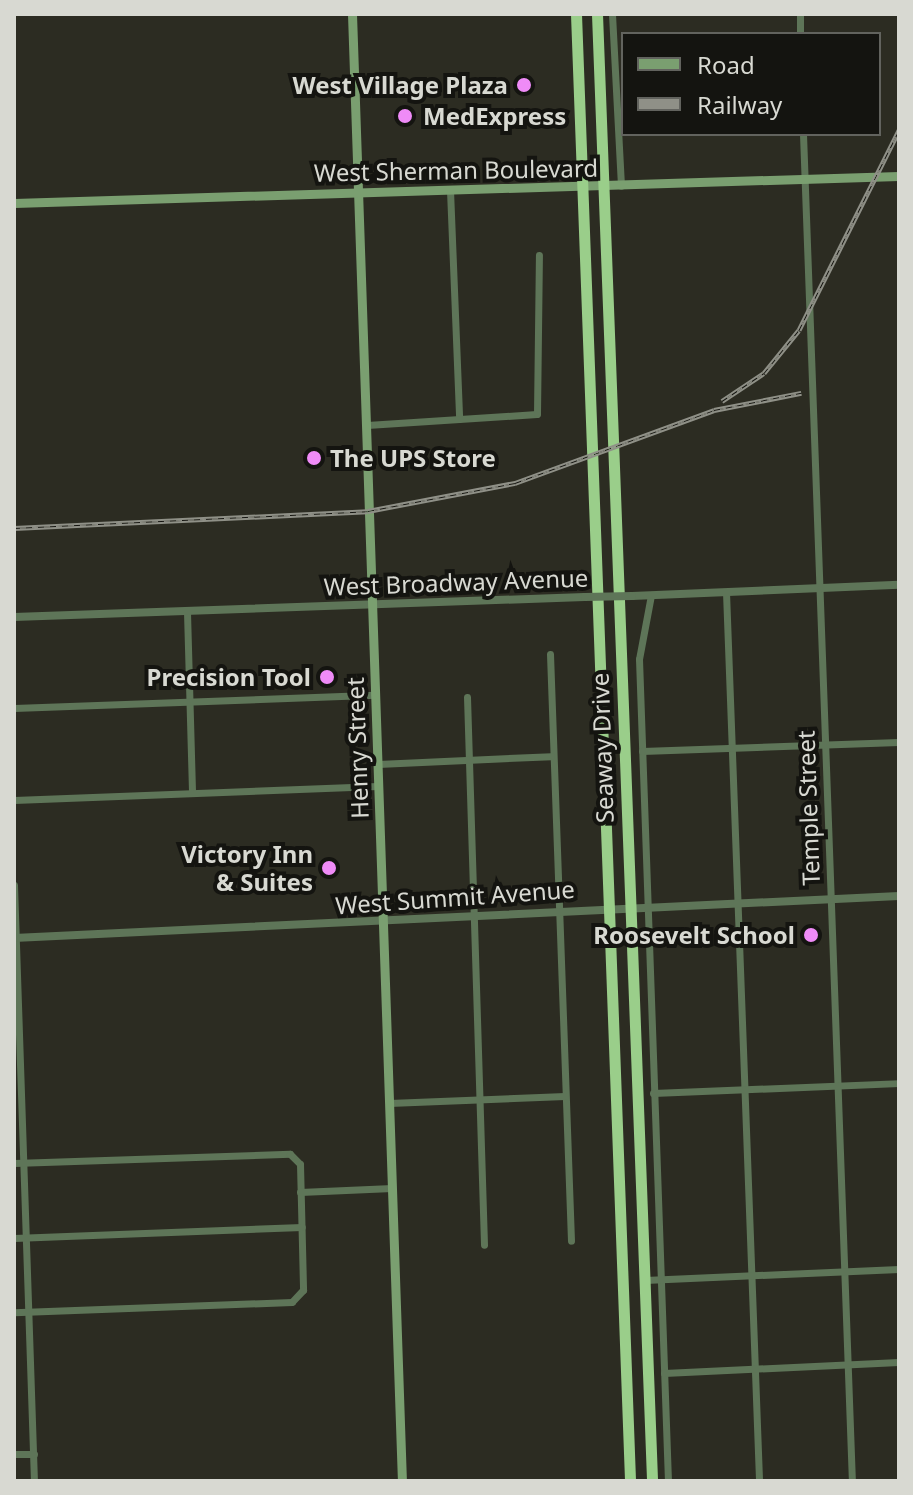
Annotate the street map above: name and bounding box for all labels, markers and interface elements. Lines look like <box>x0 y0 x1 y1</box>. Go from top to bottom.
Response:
legend <box>621 32 881 136</box>
text: Road <box>697 48 755 81</box>
place label: West Village Plaza <box>292 71 508 99</box>
marker: West Village Plaza <box>515 76 533 94</box>
text: Railway <box>697 88 782 121</box>
place label: MedExpress <box>423 102 566 130</box>
marker: MedExpress <box>394 105 416 127</box>
street label: West Sherman Boulevard <box>314 153 598 187</box>
place label: The UPS Store <box>330 444 496 472</box>
marker: The UPS Store <box>305 449 323 467</box>
street label: West Broadway Avenue <box>323 563 589 601</box>
place label: Precision Tool <box>147 663 311 691</box>
marker: Precision Tool <box>318 668 336 686</box>
street label: Seaway Drive <box>585 672 619 824</box>
street label: Henry Street <box>340 677 374 819</box>
street label: Temple Street <box>791 730 825 886</box>
place label: Victory Inn & Suites <box>181 840 313 896</box>
marker: Victory Inn & Suites <box>320 859 338 877</box>
street label: West Summit Avenue <box>334 874 576 920</box>
place label: Roosevelt School <box>593 921 795 949</box>
marker: Roosevelt School <box>802 926 820 944</box>

